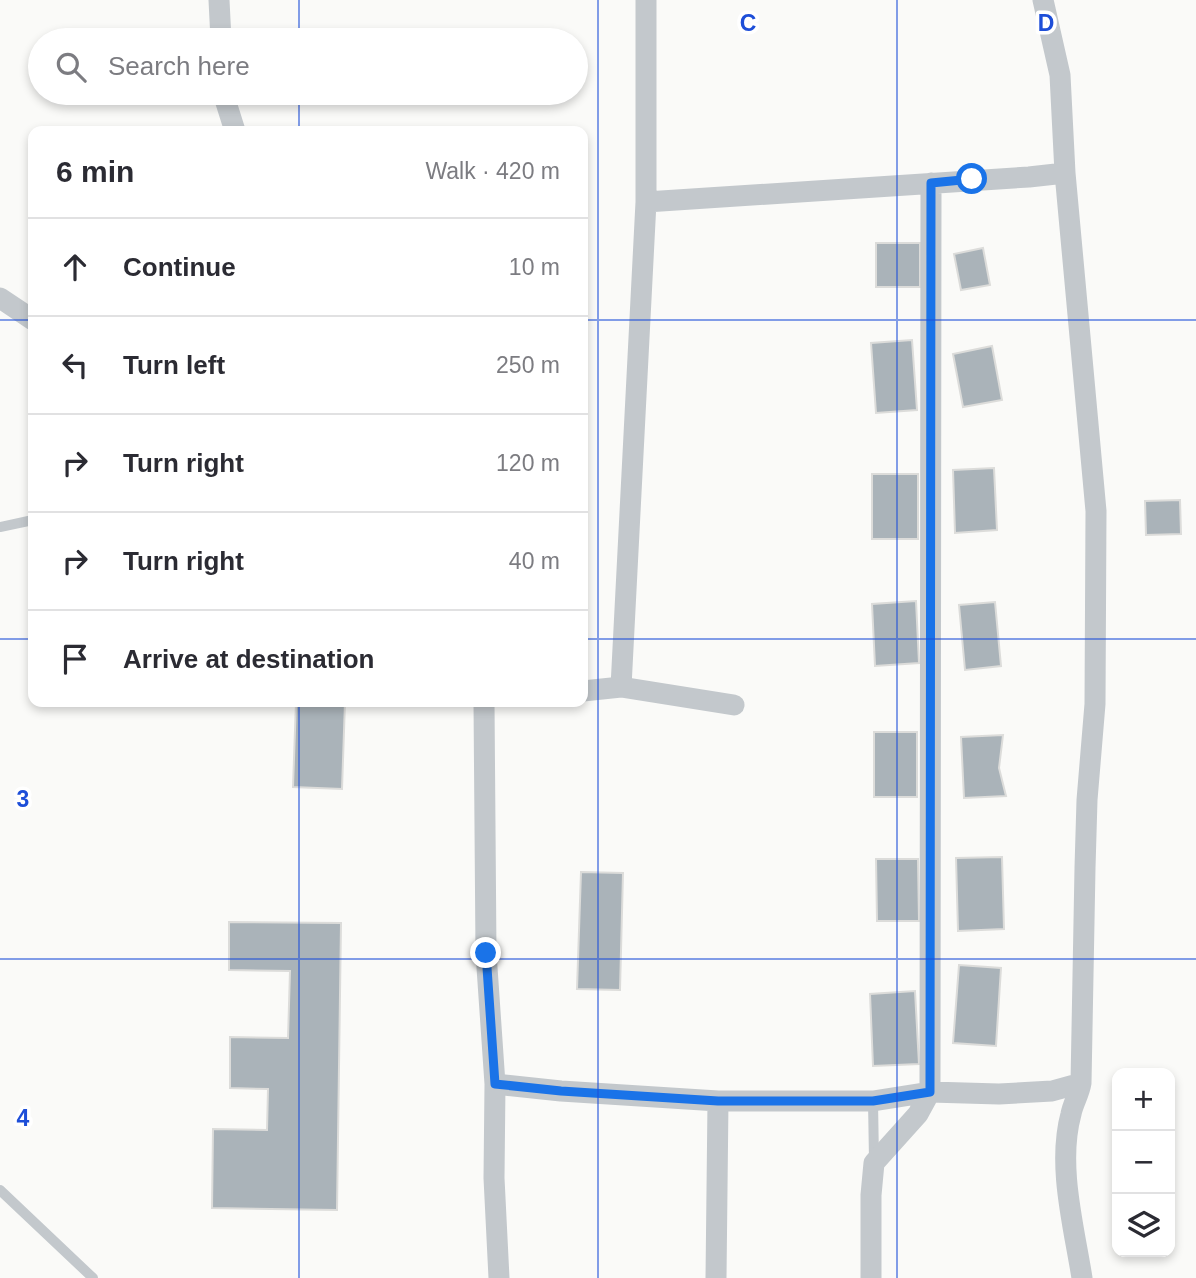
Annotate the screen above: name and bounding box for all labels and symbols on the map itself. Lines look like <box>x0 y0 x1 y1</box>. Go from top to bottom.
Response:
text: C <box>740 10 756 36</box>
text: D <box>1038 10 1054 36</box>
route start <box>956 163 987 194</box>
text: 3 <box>17 786 29 812</box>
route end <box>470 937 501 968</box>
text: 4 <box>17 1105 30 1131</box>

